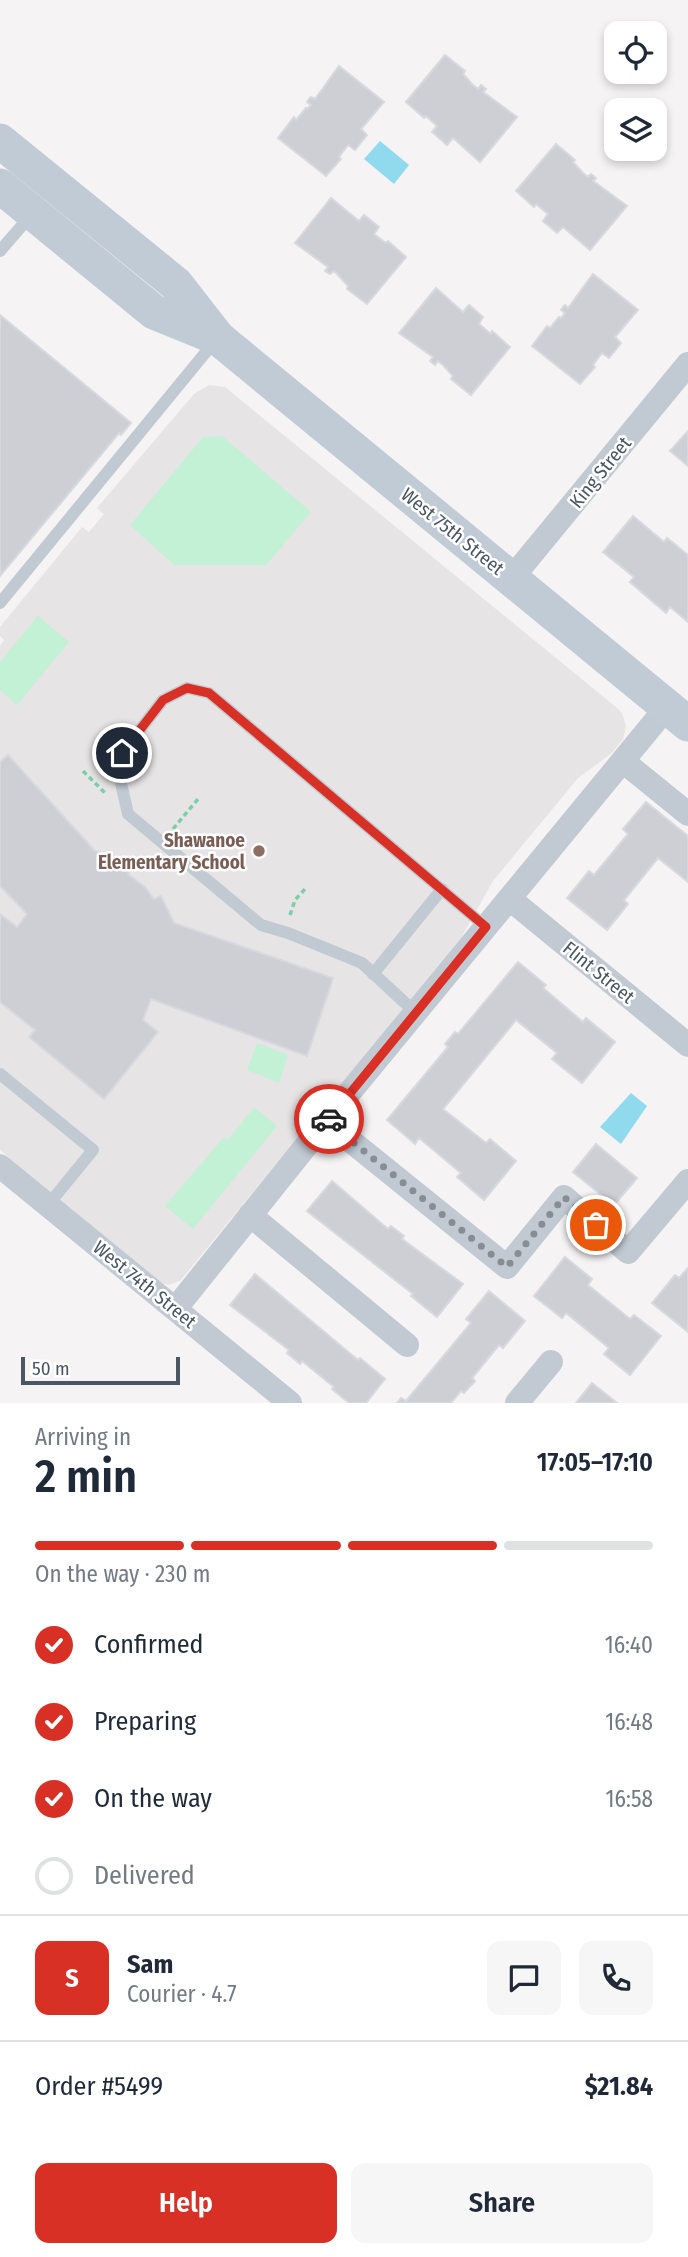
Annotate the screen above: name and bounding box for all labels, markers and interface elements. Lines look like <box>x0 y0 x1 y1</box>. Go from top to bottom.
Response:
map controls <box>604 21 667 161</box>
button: locate <box>604 21 667 84</box>
button: layers <box>604 98 667 161</box>
street label: King Street <box>565 431 637 513</box>
street label: West 75th Street <box>397 483 509 580</box>
pin <box>92 723 152 783</box>
icon: home <box>103 734 141 772</box>
place label: Shawanoe Elementary School <box>98 829 246 874</box>
marker: Shawanoe Elementary School <box>251 843 267 859</box>
street label: Flint Street <box>558 937 640 1009</box>
courier <box>294 1084 364 1154</box>
icon: car <box>310 1100 348 1138</box>
pin <box>566 1195 626 1255</box>
icon: bag <box>577 1206 615 1244</box>
street label: West 74th Street <box>89 1236 201 1333</box>
scale bar <box>21 1354 180 1386</box>
text: 50 m <box>32 1357 70 1380</box>
text: Arriving in <box>35 1423 131 1451</box>
text: 17:05–17:10 <box>537 1447 653 1478</box>
text: 2 min <box>35 1449 137 1504</box>
text: On the way · 230 m <box>35 1560 211 1588</box>
icon: check <box>35 1626 73 1664</box>
text: Confirmed <box>94 1629 204 1660</box>
text: 16:40 <box>605 1631 653 1659</box>
icon: check <box>35 1703 73 1741</box>
text: Preparing <box>94 1706 196 1737</box>
text: 16:48 <box>605 1708 653 1736</box>
icon: check <box>35 1780 73 1818</box>
text: On the way <box>94 1783 212 1814</box>
text: 16:58 <box>606 1785 653 1813</box>
text: Delivered <box>94 1860 195 1891</box>
button: chat <box>487 1941 561 2015</box>
button: phone <box>579 1941 653 2015</box>
text: Sam <box>127 1949 173 1980</box>
text: S <box>65 1963 79 1994</box>
text: Courier · 4.7 <box>127 1980 237 2008</box>
text: Order #5499 <box>35 2071 163 2102</box>
text: $21.84 <box>585 2071 653 2102</box>
button: Help <box>35 2163 337 2243</box>
button: Share <box>351 2163 653 2243</box>

